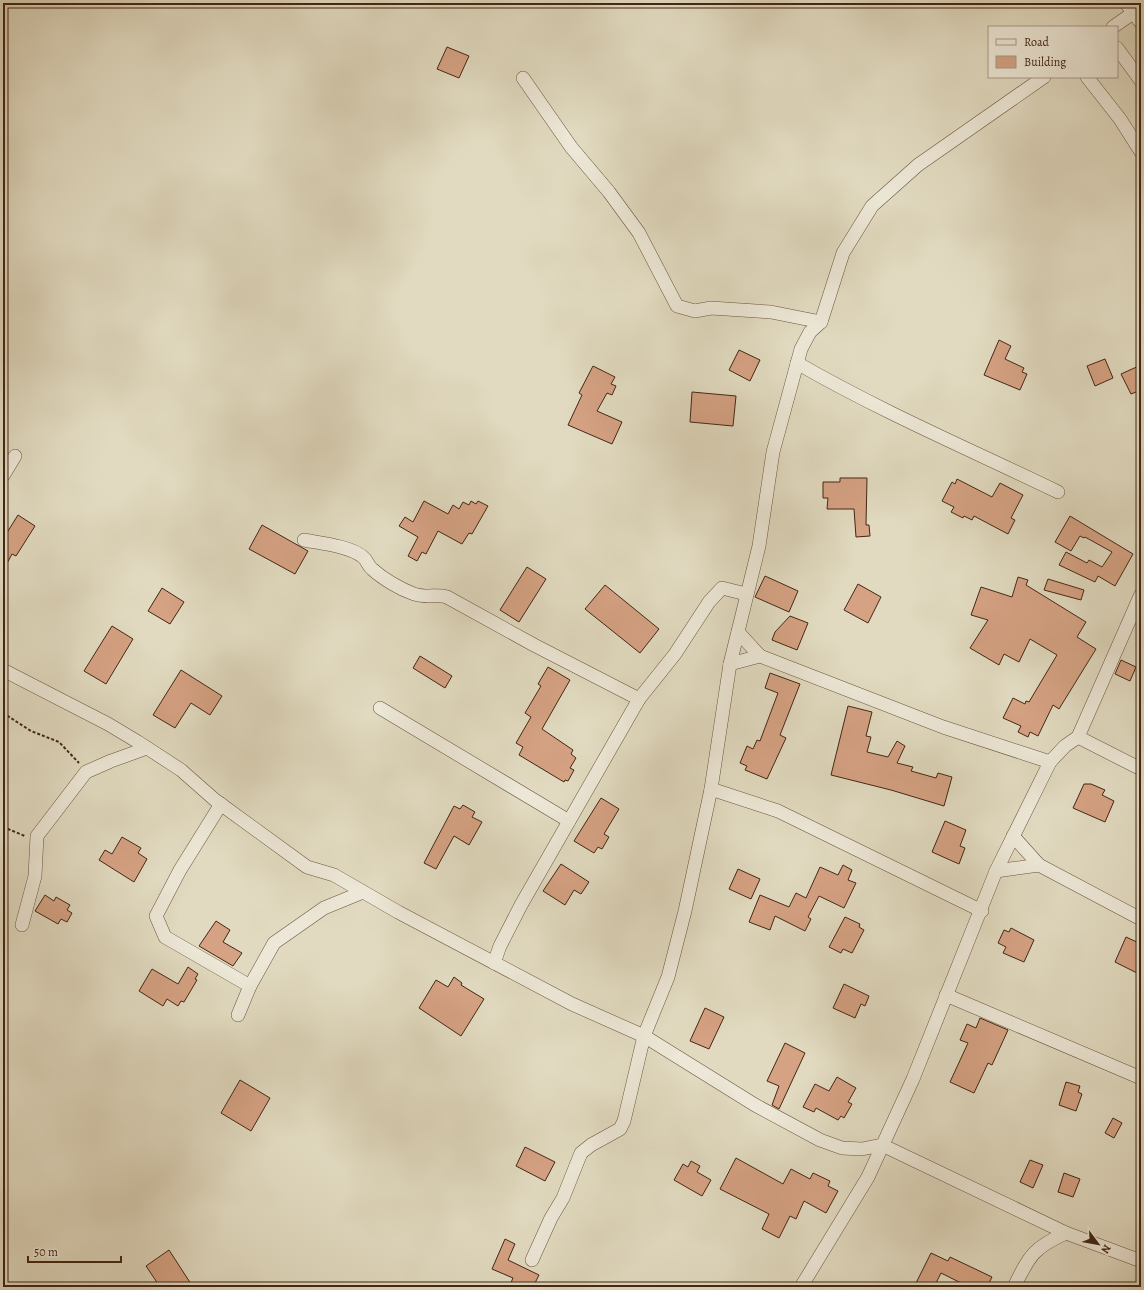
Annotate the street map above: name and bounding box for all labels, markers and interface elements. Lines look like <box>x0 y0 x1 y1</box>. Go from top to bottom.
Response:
legend <box>988 26 1118 78</box>
text: Road <box>1024 34 1050 50</box>
text: Building <box>1024 54 1066 70</box>
north arrow <box>1078 1224 1118 1264</box>
scale bar <box>28 1238 121 1264</box>
text: N <box>1098 1242 1115 1256</box>
text: 50 m <box>34 1244 58 1260</box>

